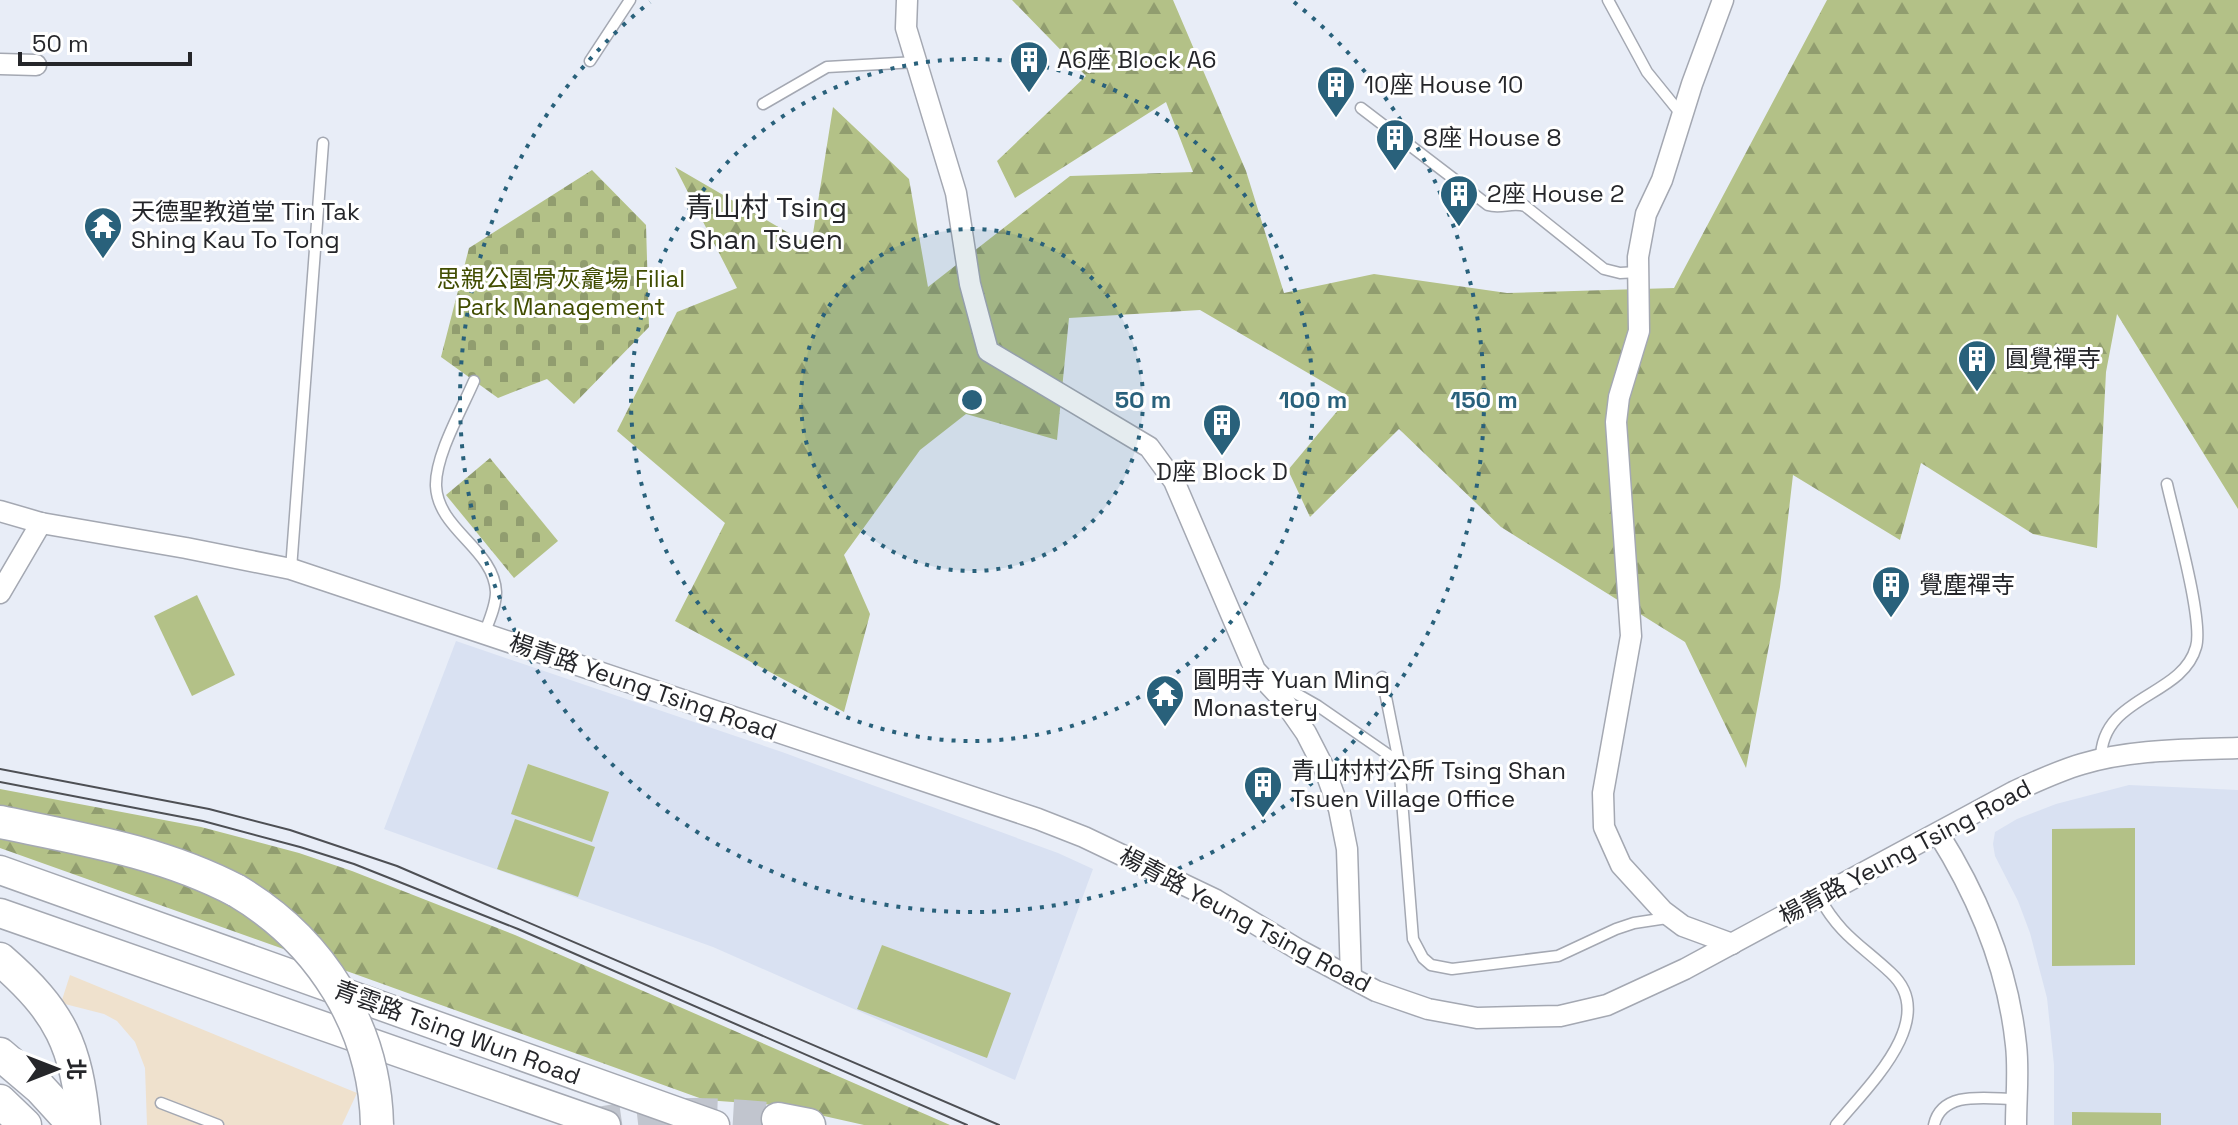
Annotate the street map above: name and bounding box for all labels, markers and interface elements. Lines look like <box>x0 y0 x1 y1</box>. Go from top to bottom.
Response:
scale bar <box>20 16 190 66</box>
text: 50 m <box>32 28 89 59</box>
building icon: A6座 Block A6 <box>1008 39 1050 94</box>
place label: A6座 Block A6 <box>1057 44 1216 75</box>
building icon: 10座 House 10 <box>1315 64 1357 119</box>
place label: 10座 House 10 <box>1364 69 1523 100</box>
building icon: 8座 House 8 <box>1374 117 1416 172</box>
place label: 8座 House 8 <box>1423 122 1561 153</box>
building icon: 2座 House 2 <box>1438 173 1480 228</box>
place label: 2座 House 2 <box>1487 178 1624 209</box>
district label: 青山村 Tsing Shan Tsuen <box>685 189 847 257</box>
place label: 天德聖教道堂 Tin Tak Shing Kau To Tong <box>131 196 360 255</box>
temple icon: 天德聖教道堂 Tin Tak Shing Kau To Tong <box>82 205 124 260</box>
park label: 思親公園骨灰龕場 Filial Park Management <box>437 263 685 322</box>
building icon: 圓覺禪寺 <box>1956 338 1998 393</box>
place label: 圓覺禪寺 <box>2005 343 2101 374</box>
text: 50 m <box>1115 384 1171 415</box>
text: 100 m <box>1279 384 1347 415</box>
text: 150 m <box>1450 384 1518 415</box>
centre of rings <box>958 386 986 414</box>
building icon: D座 Block D <box>1201 402 1243 457</box>
place label: D座 Block D <box>1156 456 1288 487</box>
building icon: 覺塵禪寺 <box>1870 564 1912 619</box>
place label: 覺塵禪寺 <box>1919 569 2015 600</box>
street label: 楊青路 Yeung Tsing Road <box>505 626 781 747</box>
place label: 圓明寺 Yuan Ming Monastery <box>1193 664 1390 723</box>
temple icon: 圓明寺 Yuan Ming Monastery <box>1144 673 1186 728</box>
place label: 青山村村公所 Tsing Shan Tsuen Village Office <box>1291 755 1566 814</box>
building icon: 青山村村公所 Tsing Shan Tsuen Village Office <box>1242 764 1284 819</box>
street label: 楊青路 Yeung Tsing Road <box>1773 772 2036 931</box>
street label: 楊青路 Yeung Tsing Road <box>1114 840 1377 999</box>
street label: 青雲路 Tsing Wun Road <box>330 973 585 1092</box>
north arrow <box>16 1029 96 1109</box>
text: 北 <box>62 1058 90 1080</box>

